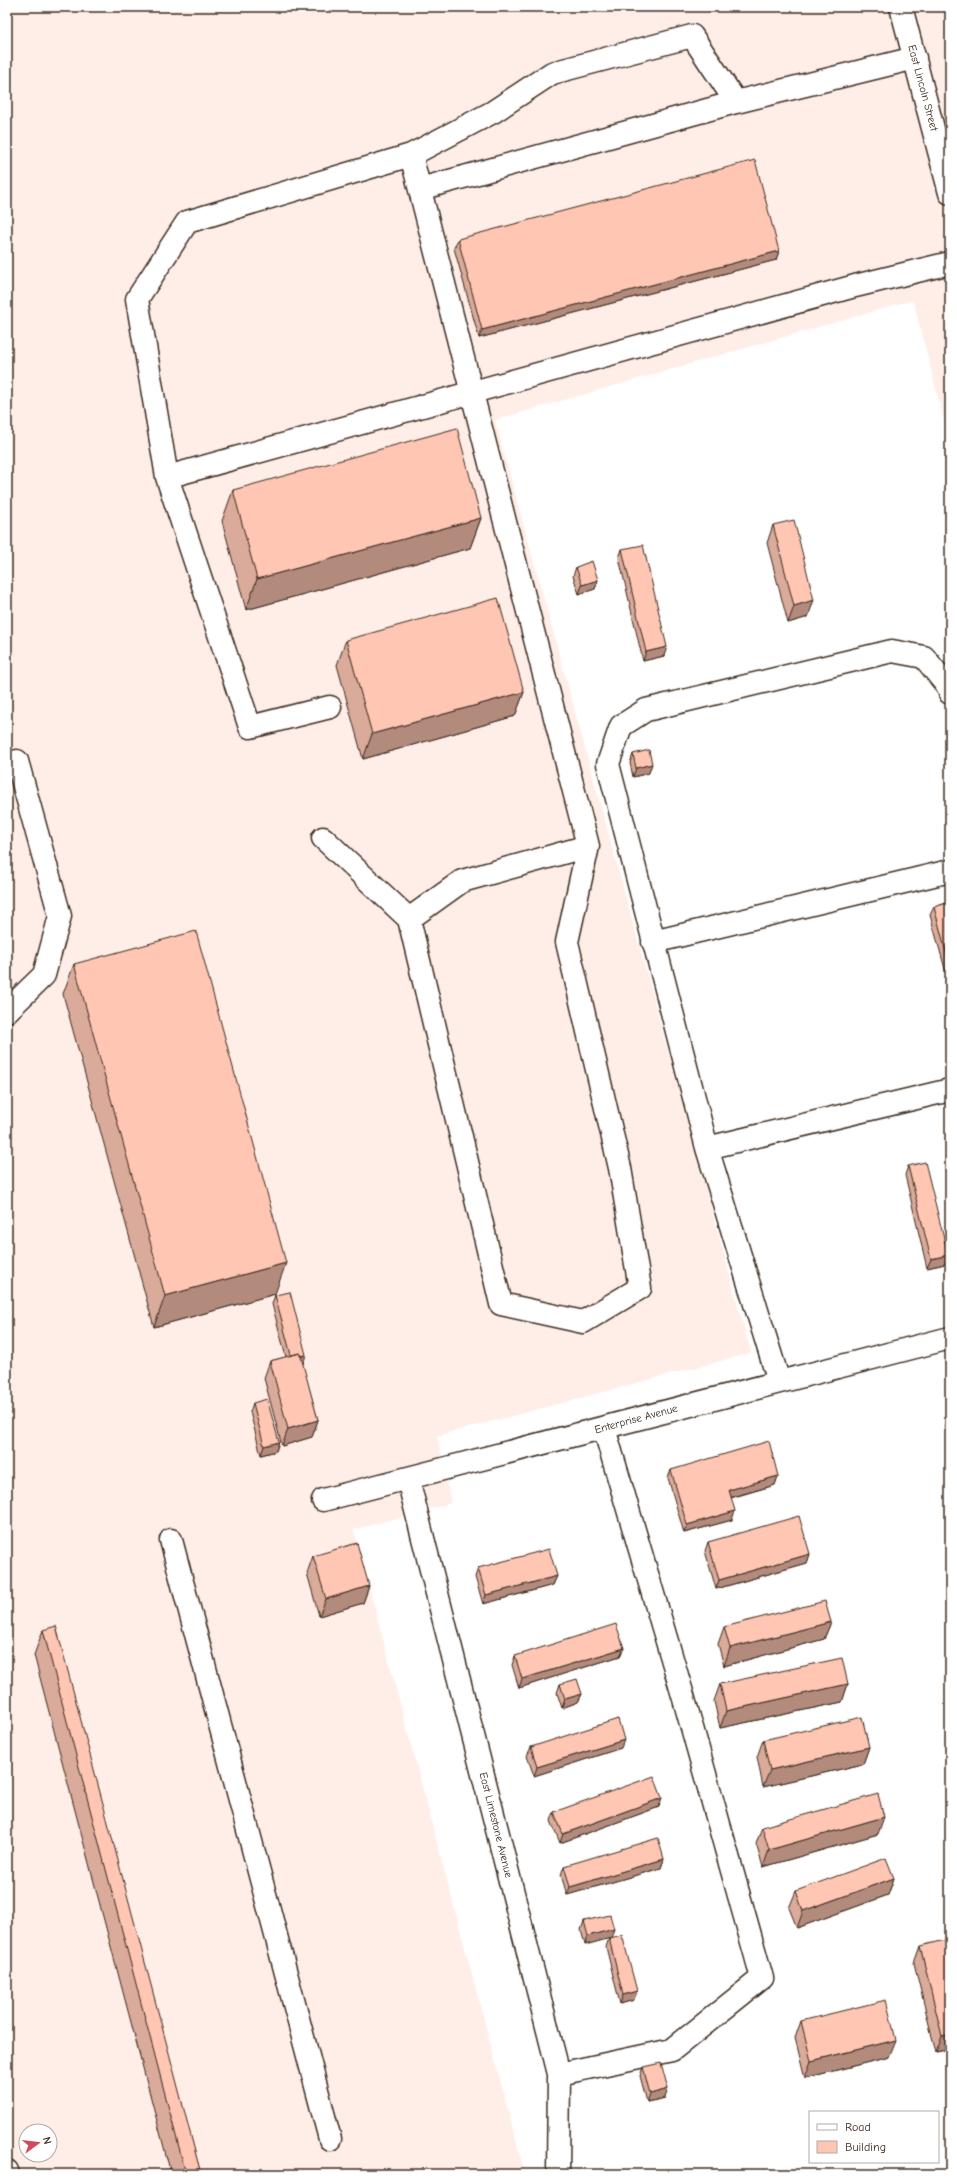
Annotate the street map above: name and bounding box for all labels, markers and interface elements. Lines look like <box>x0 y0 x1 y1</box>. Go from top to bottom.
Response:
street label: East Lincoln Street <box>905 44 941 133</box>
street label: Enterprise Avenue <box>593 1402 679 1436</box>
street label: East Limestone Avenue <box>477 1771 516 1880</box>
legend <box>809 2111 939 2163</box>
text: Road <box>845 2120 871 2134</box>
north arrow <box>18 2123 58 2163</box>
text: N <box>40 2135 54 2146</box>
text: Building <box>845 2140 886 2154</box>

